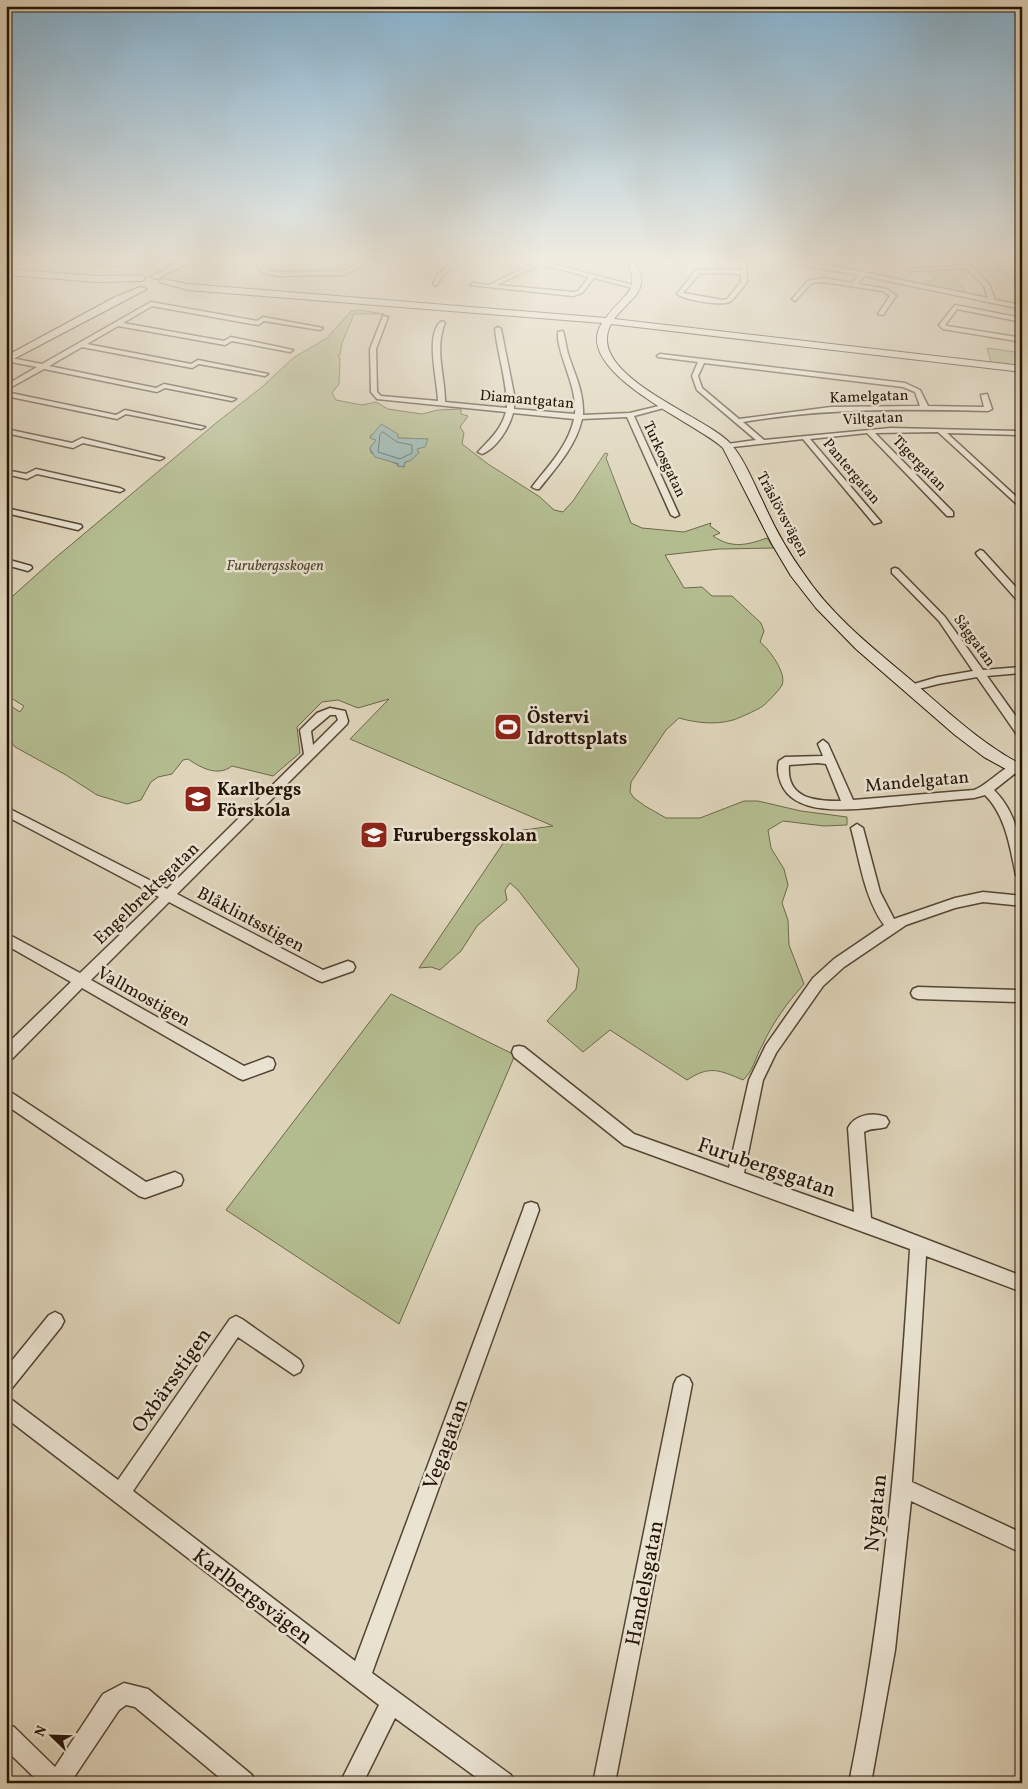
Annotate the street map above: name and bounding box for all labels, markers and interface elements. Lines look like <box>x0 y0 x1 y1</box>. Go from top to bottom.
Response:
street label: Diamantgatan <box>479 386 575 415</box>
street label: Kamelgatan <box>829 386 909 409</box>
street label: Viltgatan <box>842 407 904 432</box>
street label: Turkosgatan <box>637 418 690 501</box>
street label: Tigergatan <box>887 431 951 497</box>
street label: Pantergatan <box>817 434 885 509</box>
street label: Träslövsvägen <box>750 468 813 561</box>
park label: Furubergsskogen <box>226 556 324 577</box>
street label: Såggatan <box>948 610 1000 671</box>
place label: Östervi Idrottsplats <box>527 706 627 752</box>
sports icon: Östervi Idrottsplats <box>493 712 523 742</box>
street label: Mandelgatan <box>864 765 970 799</box>
place label: Karlbergs Förskola <box>217 778 301 824</box>
school or university icon: Karlbergs Förskola <box>183 784 213 814</box>
school or university icon: Furubergsskolan <box>359 820 389 850</box>
place label: Furubergsskolan <box>393 824 537 849</box>
street label: Engelbrektsgatan <box>89 837 206 951</box>
street label: Blåklintsstigen <box>192 881 309 959</box>
street label: Vallmostigen <box>92 961 195 1034</box>
street label: Furubergsgatan <box>693 1131 840 1206</box>
street label: Oxbärsstigen <box>125 1323 219 1439</box>
street label: Vegagatan <box>417 1395 476 1494</box>
street label: Nygatan <box>858 1473 895 1554</box>
street label: Handelsgatan <box>619 1518 672 1648</box>
street label: Karlbergsvägen <box>186 1542 318 1652</box>
north arrow <box>28 1712 78 1762</box>
text: N <box>31 1723 52 1740</box>

